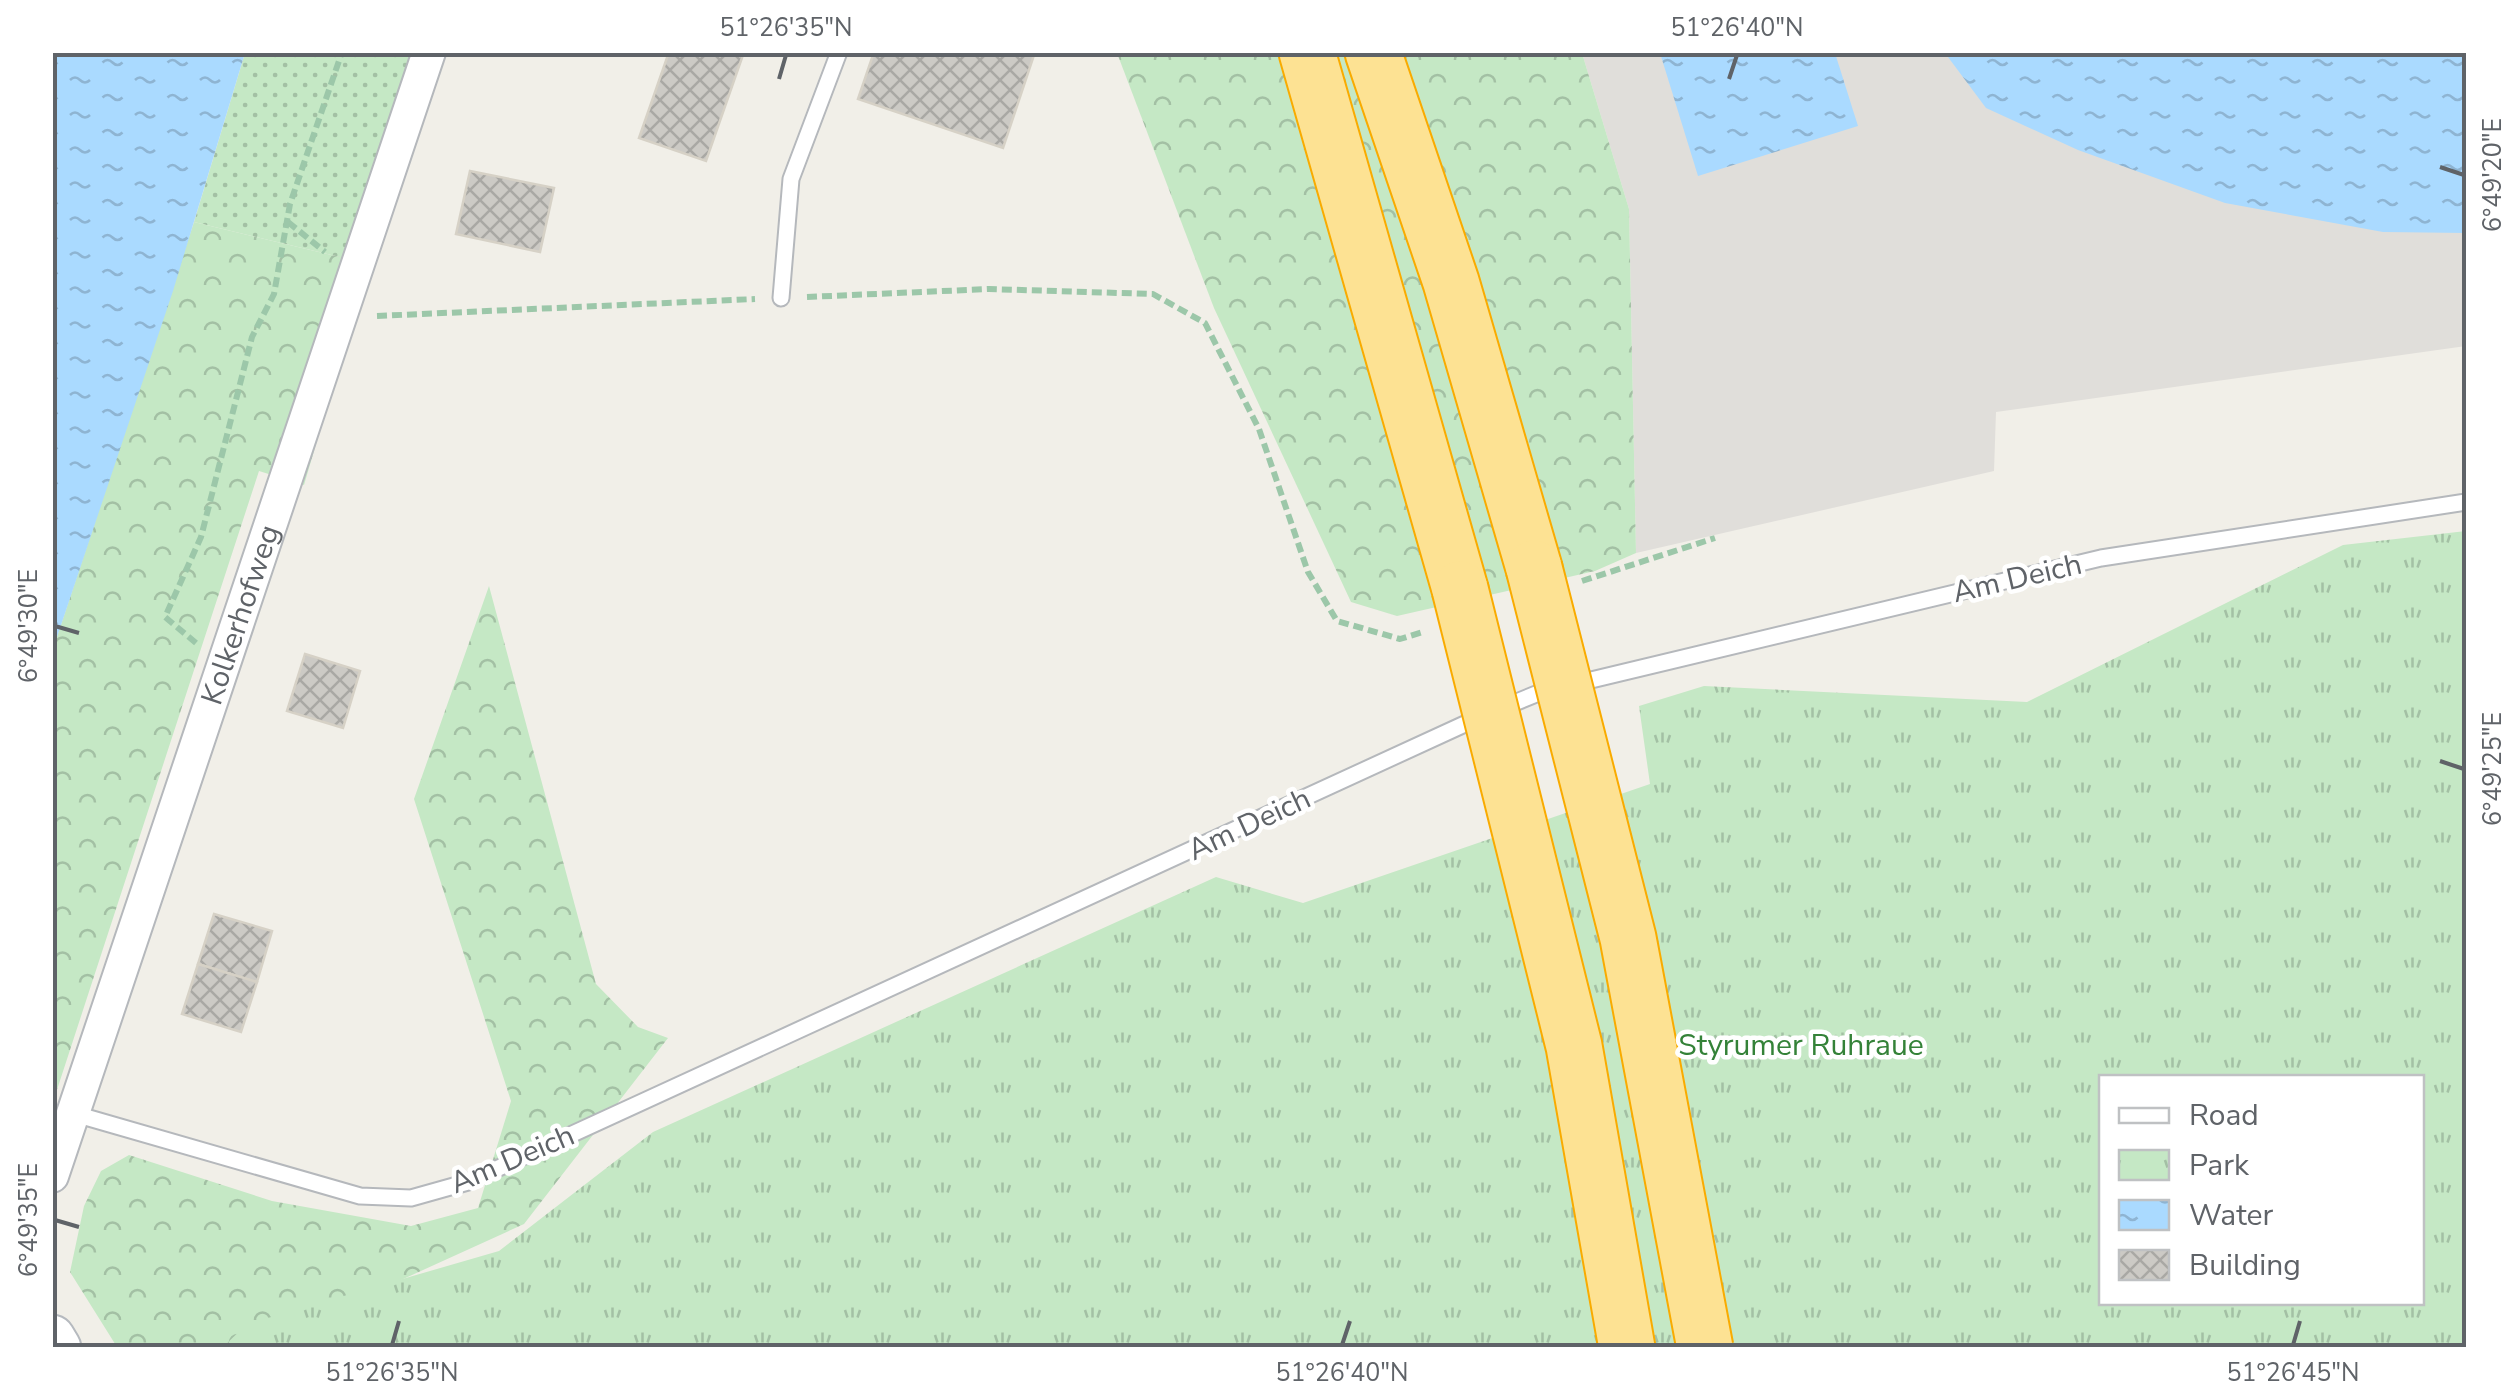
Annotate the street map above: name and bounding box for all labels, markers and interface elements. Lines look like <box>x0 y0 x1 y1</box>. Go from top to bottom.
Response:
text: 51°26'35"N <box>719 11 853 45</box>
text: 51°26'40"N <box>1670 11 1804 45</box>
text: 6°49'20"E <box>2476 118 2510 232</box>
street label: Kolkerhofweg <box>192 520 290 710</box>
street label: Am Deich <box>1948 544 2086 613</box>
text: 6°49'30"E <box>12 569 46 683</box>
text: 6°49'25"E <box>2476 712 2510 826</box>
street label: Am Deich <box>1181 778 1317 871</box>
park label: Styrumer Ruhraue <box>1678 1025 1924 1066</box>
legend <box>2099 1075 2424 1305</box>
text: Road <box>2189 1095 2259 1136</box>
street label: Am Deich <box>444 1115 581 1204</box>
text: Park <box>2189 1145 2250 1186</box>
text: 6°49'35"E <box>12 1163 46 1277</box>
text: Water <box>2189 1195 2274 1236</box>
text: Building <box>2189 1245 2301 1286</box>
text: 51°26'35"N <box>325 1356 459 1390</box>
text: 51°26'40"N <box>1275 1356 1409 1390</box>
text: 51°26'45"N <box>2226 1356 2360 1390</box>

